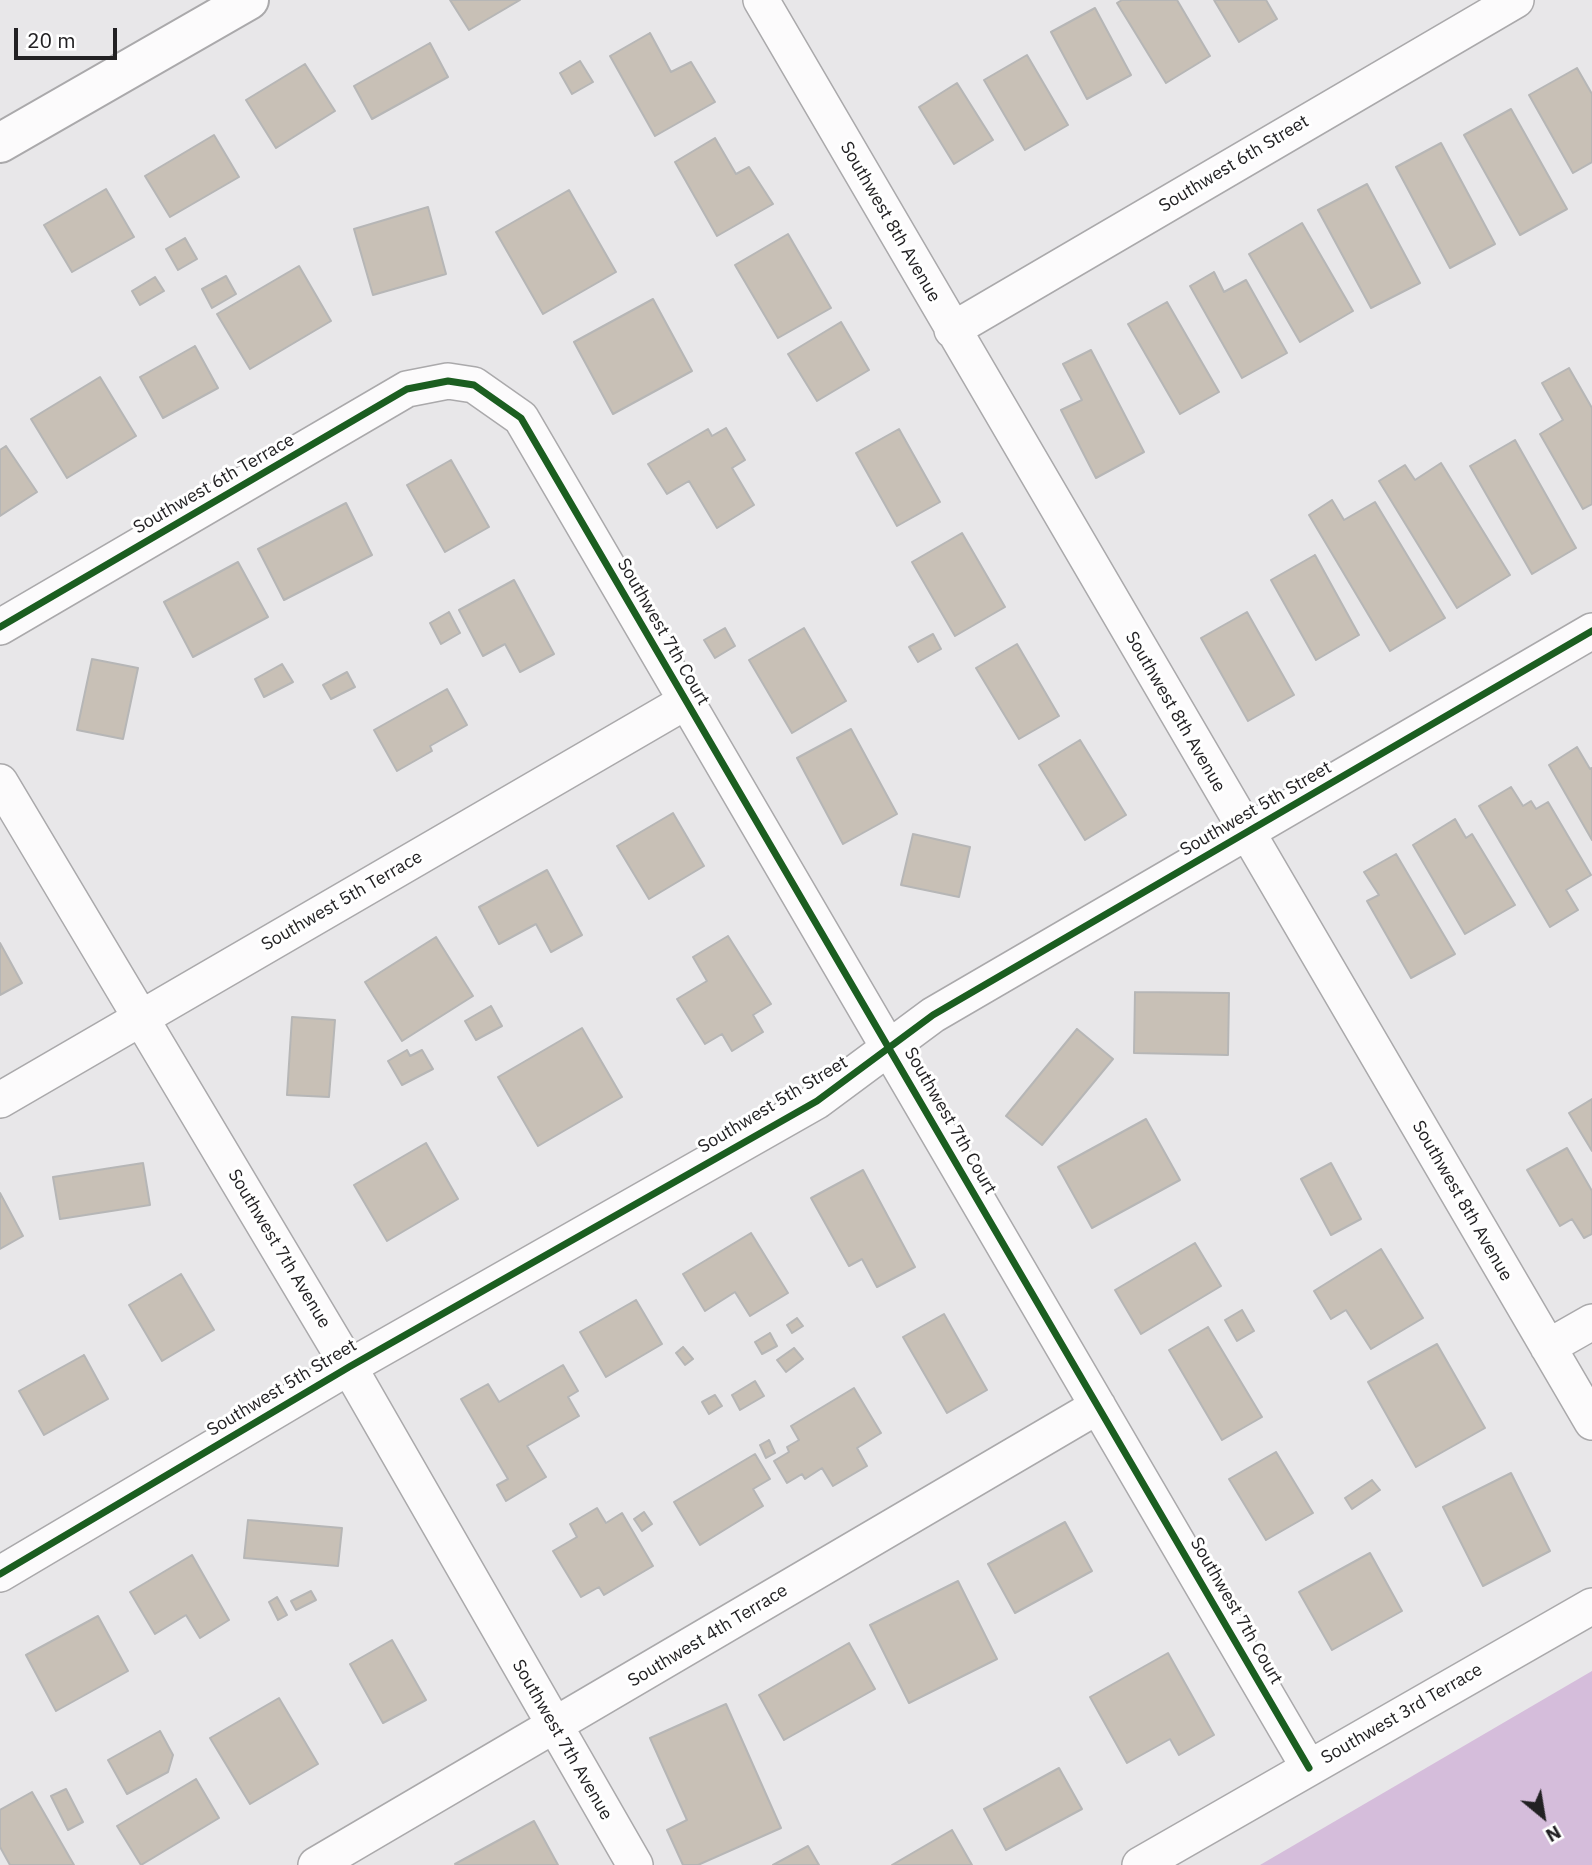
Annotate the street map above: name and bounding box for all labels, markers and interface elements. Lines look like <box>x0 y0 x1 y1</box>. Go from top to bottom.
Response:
scale bar <box>18 14 121 58</box>
text: 20 m <box>27 26 76 54</box>
street label: Southwest 6th Street <box>1155 111 1313 217</box>
street label: Southwest 8th Avenue <box>835 138 945 306</box>
street label: Southwest 6th Terrace <box>130 429 298 539</box>
street label: Southwest 7th Court <box>612 555 714 709</box>
street label: Southwest 8th Avenue <box>1120 628 1230 796</box>
street label: Southwest 5th Street <box>1177 757 1335 861</box>
street label: Southwest 5th Terrace <box>258 846 426 956</box>
street label: Southwest 7th Court <box>899 1044 1001 1198</box>
street label: Southwest 5th Street <box>694 1052 852 1158</box>
street label: Southwest 8th Avenue <box>1407 1117 1517 1285</box>
street label: Southwest 7th Avenue <box>223 1166 335 1332</box>
street label: Southwest 5th Street <box>203 1335 361 1441</box>
street label: Southwest 7th Court <box>1185 1534 1287 1688</box>
street label: Southwest 4th Terrace <box>624 1580 792 1692</box>
street label: Southwest 7th Avenue <box>507 1656 617 1824</box>
street label: Southwest 3rd Terrace <box>1318 1659 1486 1769</box>
north arrow <box>1508 1781 1578 1851</box>
text: N <box>1542 1820 1565 1848</box>

